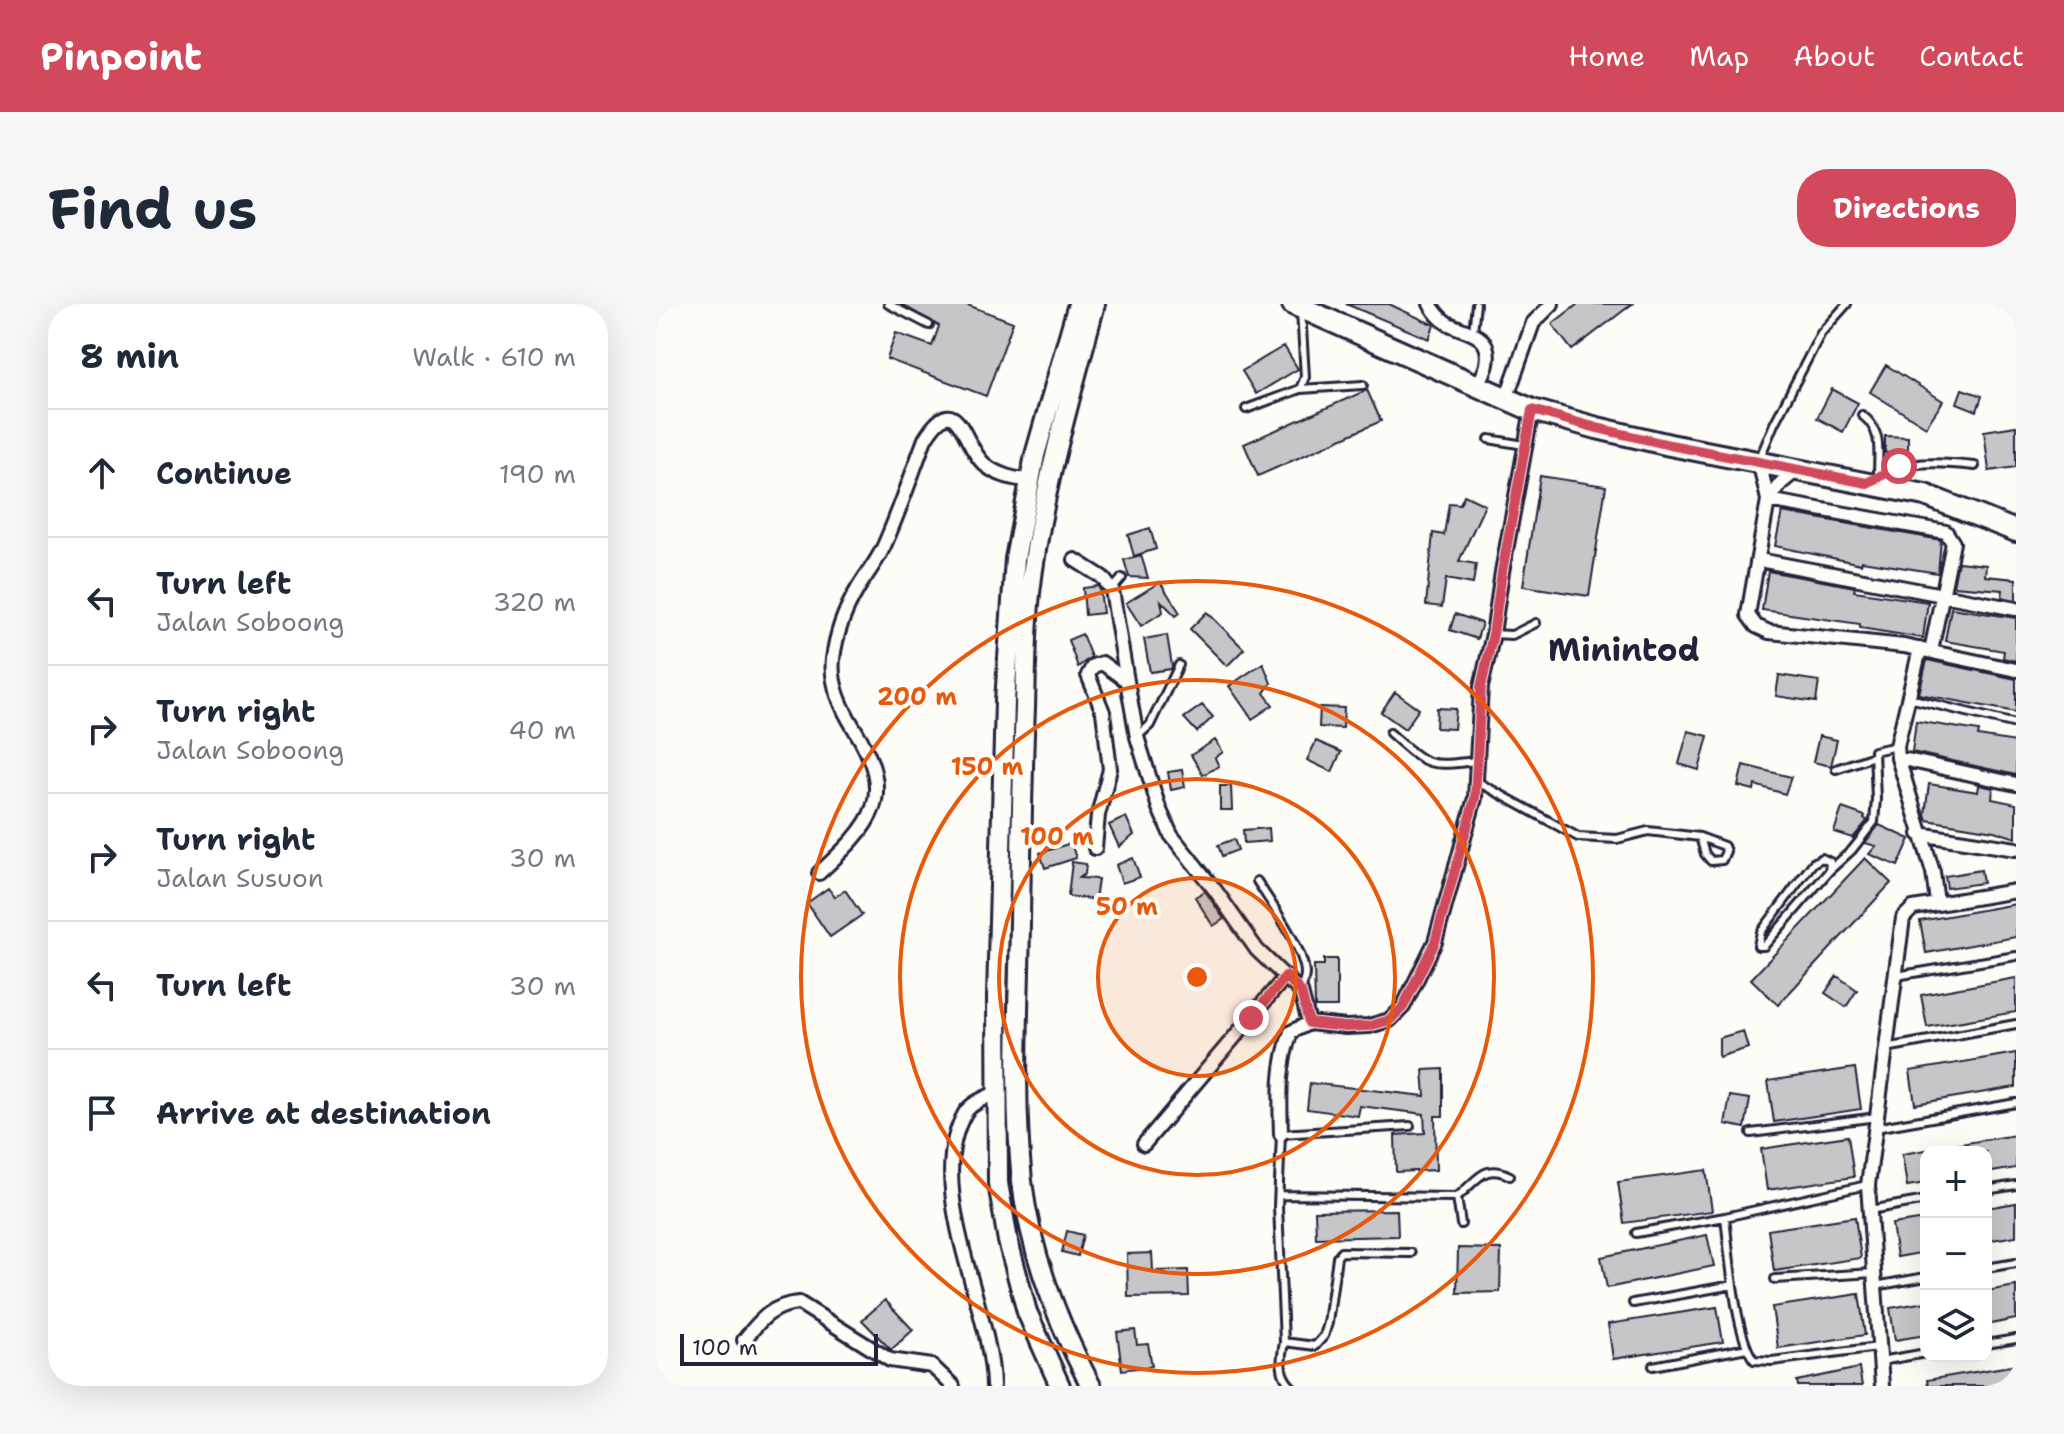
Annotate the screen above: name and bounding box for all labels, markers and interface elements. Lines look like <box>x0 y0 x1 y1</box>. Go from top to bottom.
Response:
text: Pinpoint <box>40 31 202 82</box>
text: Home <box>1568 37 1645 75</box>
text: Map <box>1689 37 1749 75</box>
text: About <box>1793 37 1875 75</box>
text: Contact <box>1919 37 2024 75</box>
button: Directions <box>1797 169 2016 247</box>
text: Find us <box>48 171 257 246</box>
text: 8 min <box>80 333 179 379</box>
text: Walk · 610 m <box>412 339 576 374</box>
route start <box>1881 448 1917 484</box>
icon: ahead <box>80 451 124 495</box>
text: Continue <box>156 453 292 494</box>
text: 190 m <box>499 456 576 491</box>
text: Turn left <box>156 563 291 604</box>
icon: left <box>80 579 124 623</box>
text: 320 m <box>493 584 576 619</box>
text: Jalan Soboong <box>156 604 344 639</box>
district label: Minintod <box>1548 628 1700 671</box>
text: 200 m <box>877 681 957 713</box>
text: Turn right <box>156 691 315 732</box>
icon: right <box>80 707 124 751</box>
text: 40 m <box>509 712 576 747</box>
text: Jalan Soboong <box>156 732 344 767</box>
text: 150 m <box>951 751 1023 783</box>
text: Turn right <box>156 819 315 860</box>
text: 100 m <box>1020 821 1094 853</box>
icon: right <box>80 835 124 879</box>
text: 30 m <box>509 840 576 875</box>
text: Jalan Susuon <box>156 860 324 895</box>
text: 50 m <box>1096 891 1158 923</box>
icon: left <box>80 963 124 1007</box>
centre of rings <box>1183 963 1211 991</box>
text: Turn left <box>156 965 291 1006</box>
text: 30 m <box>509 968 576 1003</box>
route end <box>1233 1000 1269 1036</box>
icon: arrive <box>80 1091 124 1135</box>
text: Arrive at destination <box>156 1093 491 1134</box>
map controls <box>1920 1146 1992 1362</box>
button: + <box>1920 1146 1992 1218</box>
button: − <box>1920 1218 1992 1290</box>
button: layers <box>1920 1290 1992 1362</box>
scale bar <box>680 1330 878 1366</box>
text: 100 m <box>692 1333 758 1362</box>

